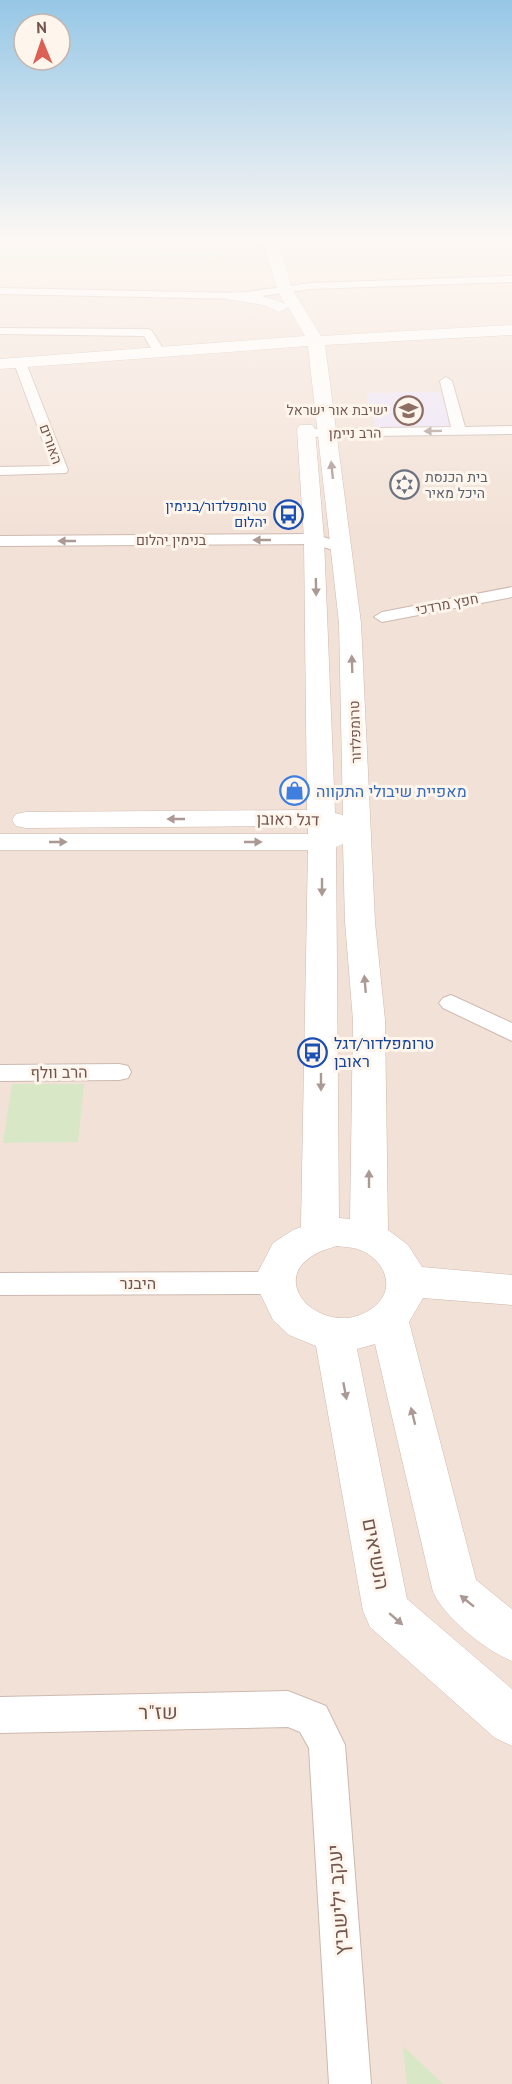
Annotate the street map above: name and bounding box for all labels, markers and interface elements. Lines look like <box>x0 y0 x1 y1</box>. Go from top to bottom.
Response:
north arrow <box>12 12 72 72</box>
text: N <box>36 17 47 37</box>
school or university icon: ישיבת אור ישראל <box>393 394 425 426</box>
place label: ישיבת אור ישראל <box>286 401 388 419</box>
street label: האורים <box>35 421 67 467</box>
street label: הרב ניימן <box>329 424 381 442</box>
one-way arrow <box>423 427 442 436</box>
one-way arrow <box>327 460 337 479</box>
place label: בית הכנסת היכל מאיר <box>425 468 488 502</box>
synagogue icon: בית הכנסת היכל מאיר <box>388 469 420 501</box>
place label: טרומפלדור/בנימין יהלום <box>165 497 267 531</box>
bus stop icon: טרומפלדור/בנימין יהלום <box>272 498 304 530</box>
street label: בנימין יהלום <box>136 531 207 549</box>
one-way arrow <box>252 535 271 545</box>
one-way arrow <box>57 536 76 546</box>
one-way arrow <box>311 578 320 597</box>
street label: חפץ מרדכי <box>414 589 480 619</box>
one-way arrow <box>347 654 356 673</box>
street label: טרומפלדור <box>345 700 365 764</box>
shop icon: מאפיית שיבולי התקווה <box>279 775 311 807</box>
place label: מאפיית שיבולי התקווה <box>316 781 467 801</box>
street label: דגל ראובן <box>256 808 320 830</box>
one-way arrow <box>166 814 185 824</box>
one-way arrow <box>49 837 68 847</box>
one-way arrow <box>244 837 263 847</box>
one-way arrow <box>317 878 327 897</box>
one-way arrow <box>361 975 370 994</box>
place label: טרומפלדור/דגל ראובן <box>334 1033 434 1071</box>
bus stop icon: טרומפלדור/דגל ראובן <box>297 1036 329 1068</box>
street label: הרב וולף <box>30 1062 88 1082</box>
one-way arrow <box>316 1073 326 1092</box>
one-way arrow <box>364 1170 374 1189</box>
street label: היבנר <box>120 1273 156 1293</box>
one-way arrow <box>341 1382 350 1401</box>
one-way arrow <box>407 1407 417 1426</box>
street label: הנשיאים <box>356 1516 396 1592</box>
one-way arrow <box>460 1595 475 1608</box>
one-way arrow <box>388 1613 404 1626</box>
street label: שז"ר <box>138 1699 178 1725</box>
street label: יעקב ילישביץ <box>321 1844 355 1956</box>

